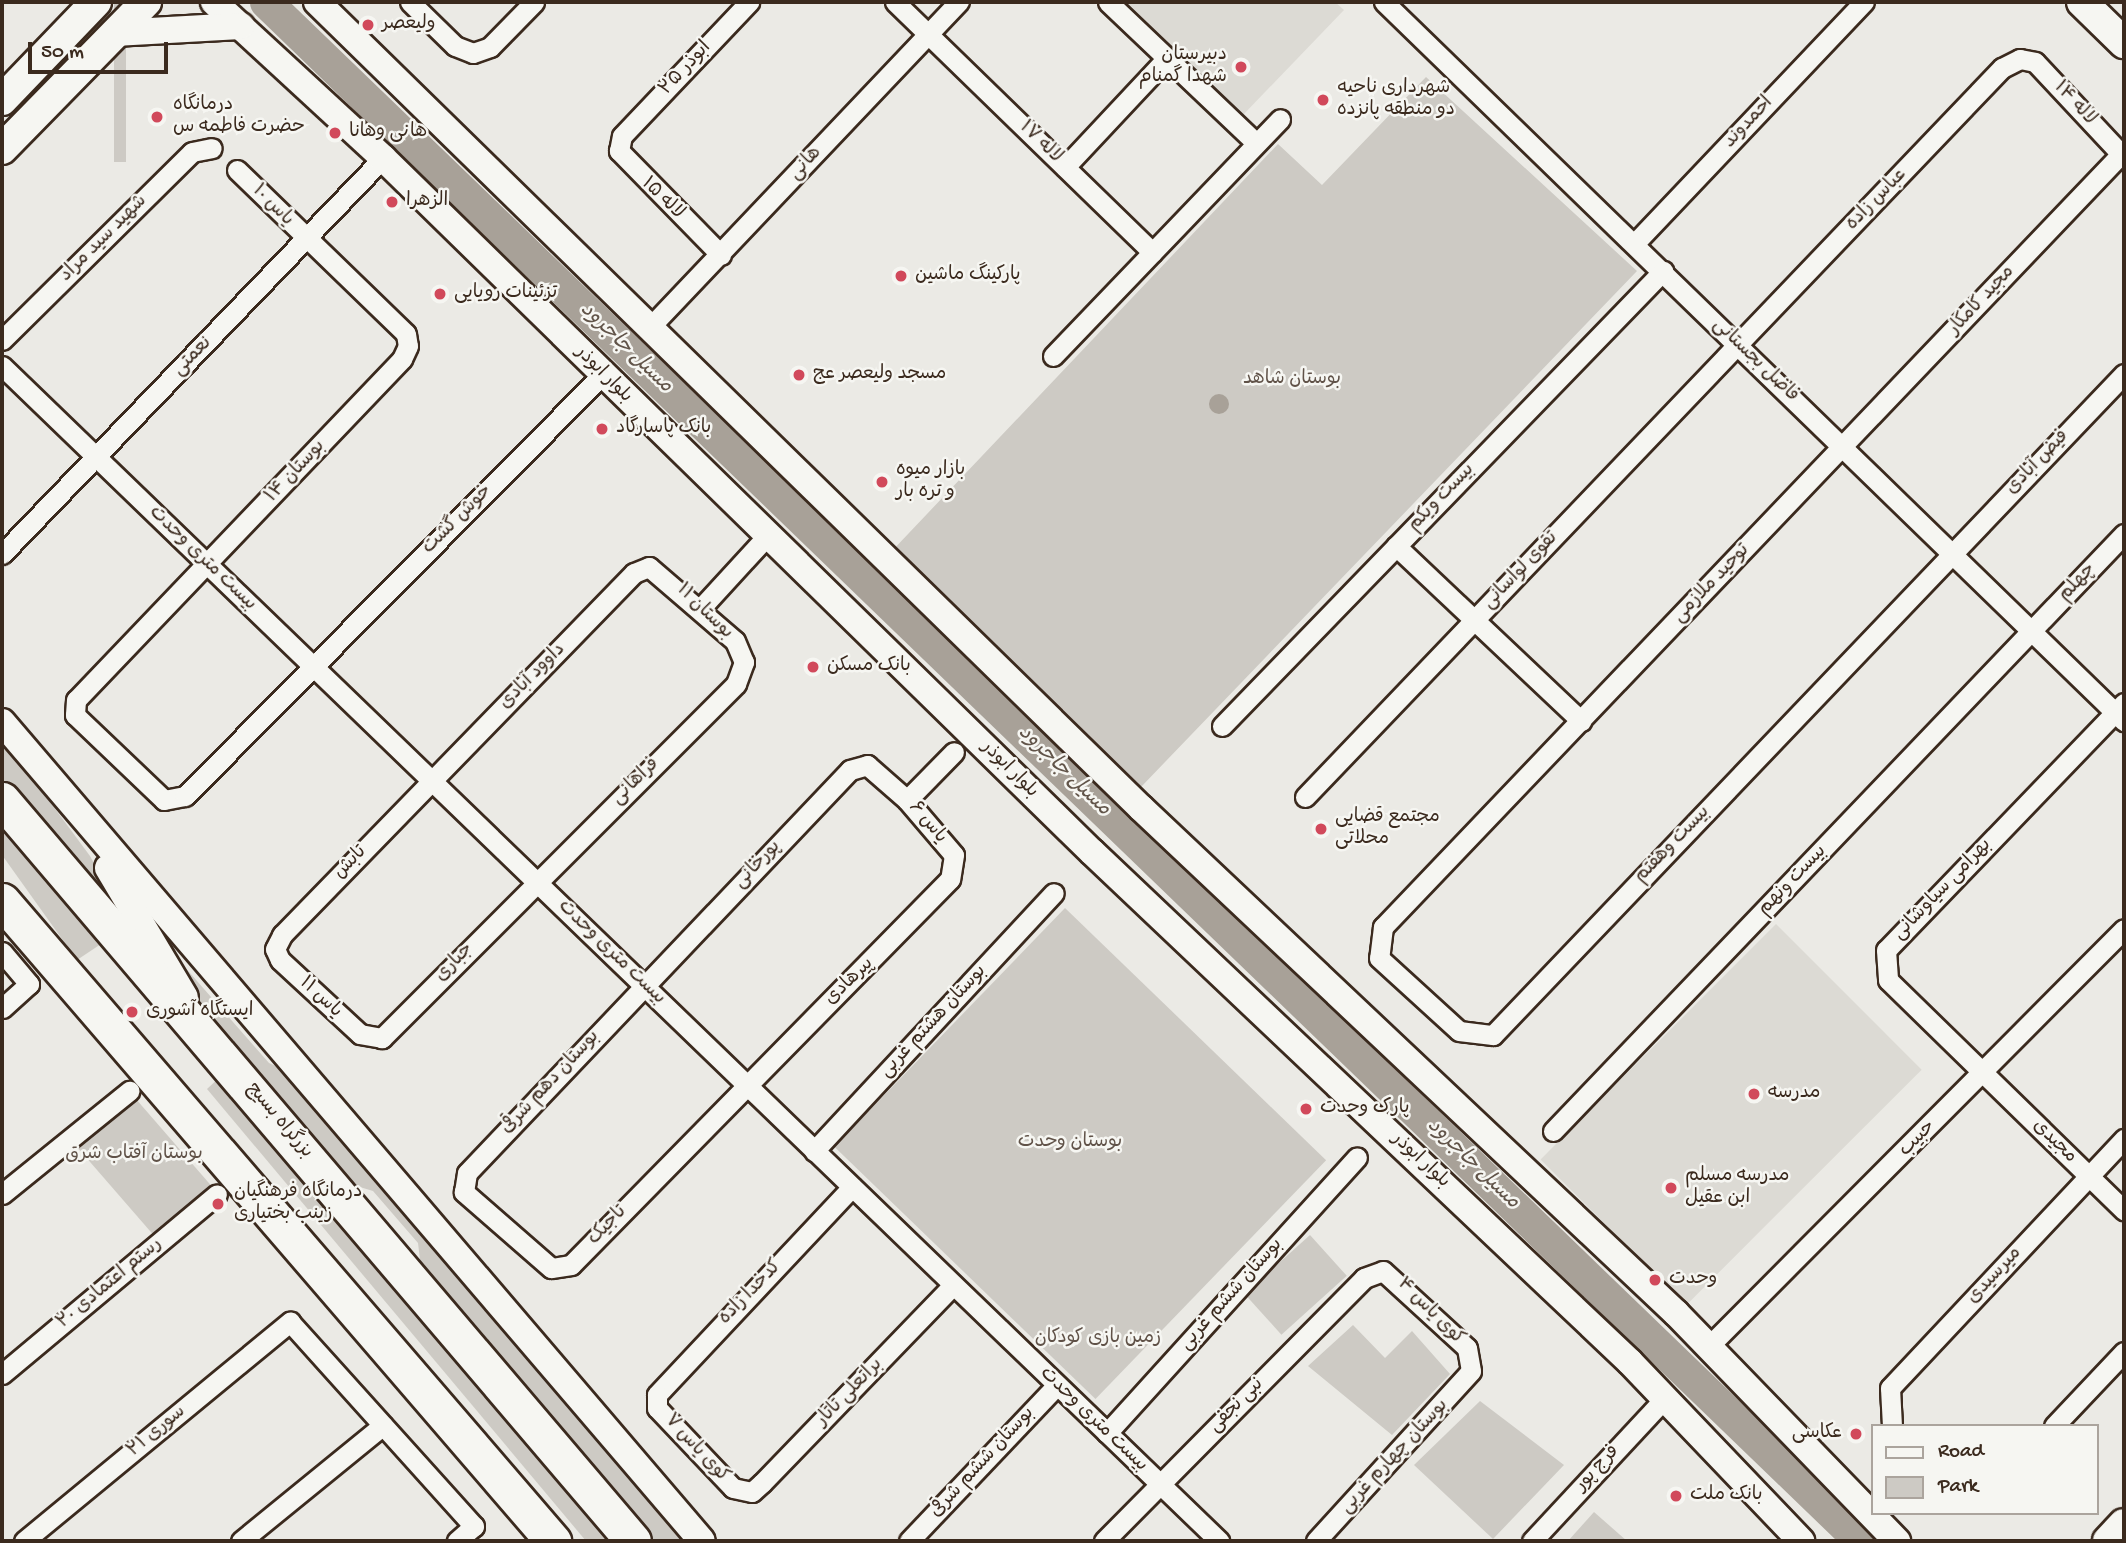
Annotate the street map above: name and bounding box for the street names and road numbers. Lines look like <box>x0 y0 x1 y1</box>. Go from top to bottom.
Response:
street label: ابوذر ۲۵ <box>655 37 717 101</box>
street label: لاله ۱۴ <box>2048 77 2100 131</box>
street label: احمدوند <box>1719 92 1779 154</box>
street label: لاله ۱۷ <box>1014 117 1066 169</box>
street label: هانی <box>785 142 827 186</box>
street label: عباس زاده <box>1842 164 1912 236</box>
street label: لاله ۱۵ <box>636 173 688 225</box>
street label: یاس ۱۰ <box>246 180 298 232</box>
street label: شهید سید مراد <box>56 191 152 287</box>
street label: مجید کامکار <box>1944 261 2020 341</box>
street label: فاضل بجستانی <box>1707 314 1803 408</box>
street label: نعمتی <box>169 333 217 381</box>
street label: بلوار ابوذر <box>570 342 636 408</box>
street label: فیض آبادی <box>2002 426 2074 500</box>
street label: بوستان ۱۴ <box>261 436 331 508</box>
street label: بیست ویکم <box>1404 459 1480 537</box>
street label: خوش گشت <box>418 480 498 560</box>
street label: بیست متری وحدت <box>143 502 261 616</box>
street label: تقوی لواسانی <box>1478 528 1564 614</box>
street label: توحید ملازمی <box>1669 540 1755 628</box>
street label: چهلم <box>2055 559 2101 607</box>
street label: بوستان ۱۱ <box>671 579 737 645</box>
street label: داوود آبادی <box>495 639 571 715</box>
street label: بلوار ابوذر <box>976 737 1042 803</box>
street label: فراهانی <box>607 754 665 810</box>
street label: یاس ۶ <box>903 797 951 849</box>
street label: بیست وهفتم <box>1630 802 1716 888</box>
street label: بهرامی سیاوشانی <box>1889 834 1997 946</box>
street label: پورخانی <box>730 836 786 894</box>
street label: تابش <box>330 841 372 885</box>
street label: بیست ونهم <box>1754 841 1832 921</box>
street label: بیست متری وحدت <box>552 896 670 1010</box>
street label: جباری <box>431 939 479 987</box>
street label: پیرهادی <box>821 953 879 1011</box>
street label: بوستان هشتم غربی <box>876 961 992 1083</box>
street label: یاس ۱۱ <box>294 972 346 1024</box>
street label: بوستان دهم شرقی <box>497 1026 605 1140</box>
street label: بزرگراه بسیج <box>241 1079 317 1163</box>
street label: مجیدی <box>2027 1115 2081 1169</box>
street label: حبیب <box>1895 1116 1941 1162</box>
street label: بلوار ابوذر <box>1386 1128 1454 1194</box>
street label: تاجیک <box>584 1201 632 1251</box>
street label: رستم اعتمادی ۲۰ <box>53 1233 167 1335</box>
street label: بوستان ششم غربی <box>1176 1234 1288 1356</box>
street label: میرسیدی <box>1963 1243 2027 1309</box>
street label: کدخدا زاده <box>715 1256 787 1330</box>
street label: کوی یاس ۴ <box>1391 1273 1469 1351</box>
street label: براتعلی تاتار <box>812 1354 888 1432</box>
street label: بیست متری وحدت <box>1034 1363 1152 1477</box>
street label: نبی نجفی <box>1205 1374 1269 1438</box>
street label: بوستان چهارم غربی <box>1336 1395 1454 1519</box>
street label: سوری ۲۱ <box>123 1401 191 1463</box>
street label: بوستان ششم شرقی <box>926 1403 1040 1523</box>
street label: کوی یاس ۷ <box>658 1410 734 1488</box>
street label: فرج پور <box>1571 1441 1625 1497</box>

